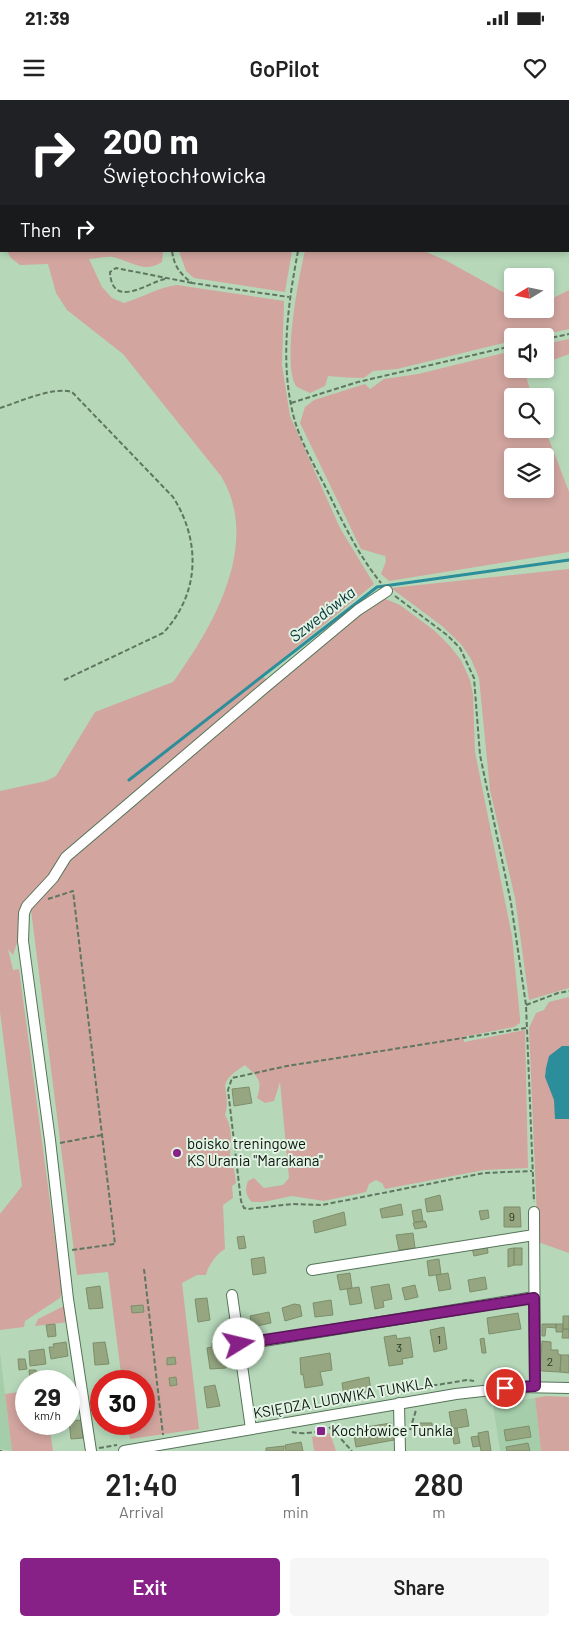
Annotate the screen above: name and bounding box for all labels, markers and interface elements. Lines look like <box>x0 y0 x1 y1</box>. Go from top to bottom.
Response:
text: 21:39 <box>25 6 70 29</box>
icon: menu <box>20 54 48 82</box>
icon: heart <box>521 54 549 82</box>
text: GoPilot <box>250 55 319 81</box>
text: 200 m <box>103 119 199 161</box>
icon: right <box>20 120 85 185</box>
text: Świętochłowicka <box>103 161 266 187</box>
icon: right <box>71 215 99 243</box>
text: Then <box>20 218 61 241</box>
north arrow <box>504 268 554 318</box>
map controls <box>504 268 554 498</box>
button: sound <box>504 328 554 378</box>
button: search <box>504 388 554 438</box>
button: layers <box>504 448 554 498</box>
water label: Szwedówka <box>285 582 359 645</box>
place label: boisko treningowe KS Urania "Marakana" <box>187 1134 323 1169</box>
marker: boisko treningowe KS Urania "Marakana" <box>171 1147 183 1159</box>
house number: 9 <box>509 1209 515 1223</box>
position arrow <box>212 1317 264 1369</box>
house number: 1 <box>437 1332 441 1346</box>
house number: 3 <box>396 1340 402 1354</box>
house number: 2 <box>547 1354 553 1368</box>
pin <box>484 1367 526 1409</box>
speed limit sign: 30 <box>90 1370 155 1435</box>
street label: KSIĘDZA LUDWIKA TUNKLA <box>252 1372 434 1422</box>
icon: arrive <box>491 1374 519 1402</box>
text: 29 <box>34 1381 61 1411</box>
text: km/h <box>34 1408 61 1422</box>
place label: Kochłowice Tunkla <box>331 1421 453 1439</box>
marker: Kochłowice Tunkla <box>315 1425 327 1437</box>
text: 21:40 <box>105 1466 177 1502</box>
text: 1 <box>290 1466 301 1502</box>
text: 280 <box>414 1466 464 1502</box>
text: Arrival <box>119 1502 164 1521</box>
text: min <box>283 1502 309 1521</box>
text: m <box>432 1502 445 1521</box>
button: Exit <box>20 1558 280 1616</box>
button: Share <box>290 1558 549 1616</box>

